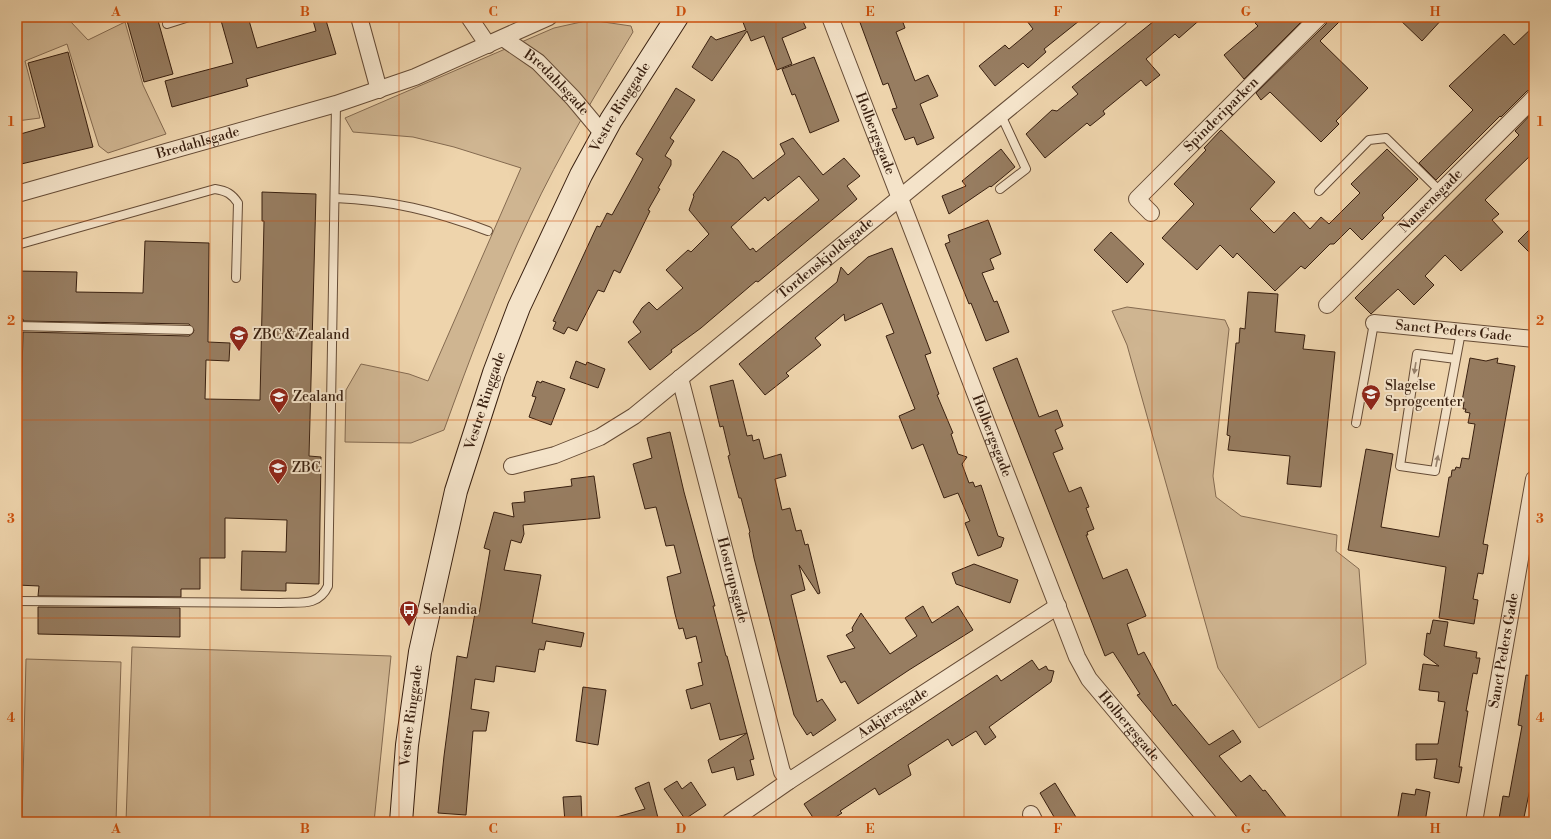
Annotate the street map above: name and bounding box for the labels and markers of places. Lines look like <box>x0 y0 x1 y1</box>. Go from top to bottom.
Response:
school or university icon: ZBC & Zealand <box>228 324 250 352</box>
place label: ZBC & Zealand <box>253 326 349 344</box>
place label: Slagelse Sprogcenter <box>1385 377 1463 411</box>
school or university icon: Slagelse Sprogcenter <box>1360 383 1382 411</box>
school or university icon: Zealand <box>268 386 290 414</box>
place label: Zealand <box>293 388 344 406</box>
school or university icon: ZBC <box>267 457 289 485</box>
place label: ZBC <box>292 459 321 477</box>
bus stop icon: Selandia <box>398 599 420 627</box>
place label: Selandia <box>423 601 478 619</box>

